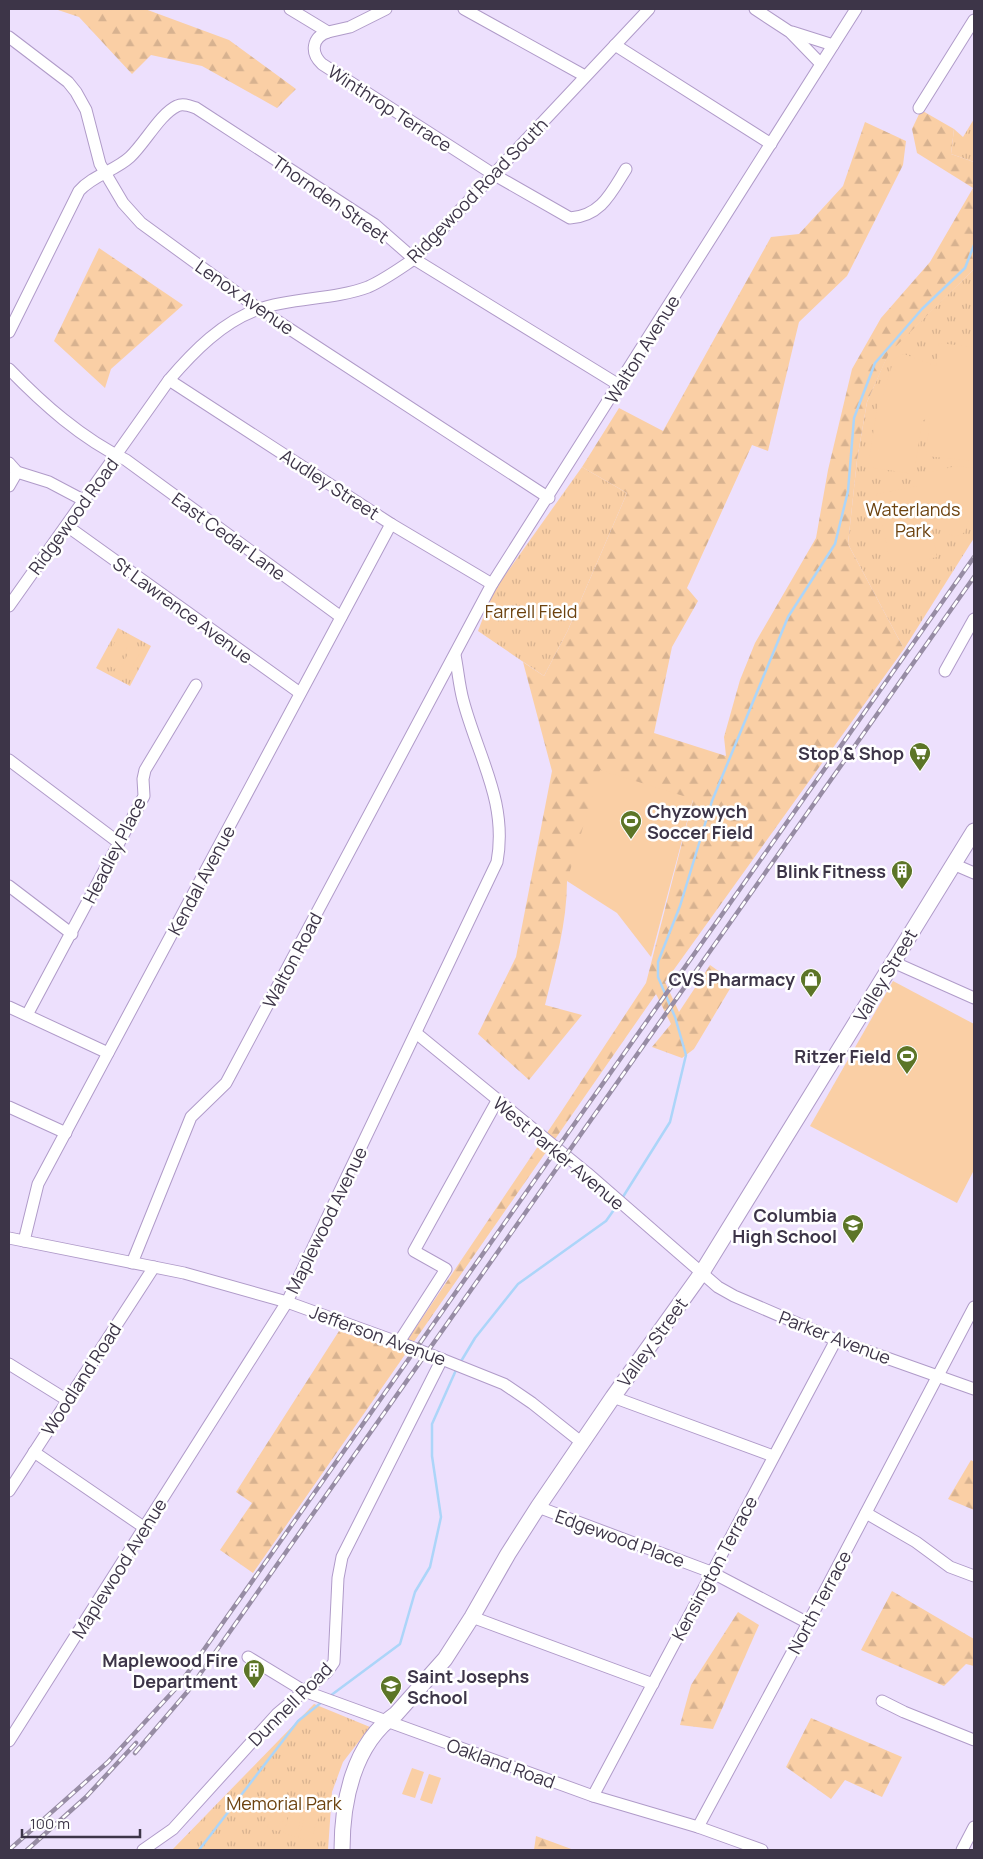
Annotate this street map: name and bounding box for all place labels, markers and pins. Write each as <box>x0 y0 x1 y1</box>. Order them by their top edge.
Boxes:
place label: Stop & Shop <box>798 741 904 765</box>
supermarket icon: Stop & Shop <box>908 741 932 772</box>
place label: Chyzowych Soccer Field <box>647 799 753 844</box>
sports icon: Chyzowych Soccer Field <box>619 809 643 840</box>
place label: Blink Fitness <box>776 859 886 883</box>
building icon: Blink Fitness <box>890 859 914 890</box>
place label: CVS Pharmacy <box>669 967 795 991</box>
shop icon: CVS Pharmacy <box>799 967 823 998</box>
place label: Ritzer Field <box>794 1044 891 1068</box>
sports icon: Ritzer Field <box>895 1044 919 1075</box>
place label: Columbia High School <box>732 1203 837 1248</box>
school or university icon: Columbia High School <box>841 1213 865 1244</box>
place label: Maplewood Fire Department <box>102 1648 238 1693</box>
building icon: Maplewood Fire Department <box>242 1658 266 1689</box>
place label: Saint Josephs School <box>407 1664 529 1709</box>
school or university icon: Saint Josephs School <box>379 1674 403 1705</box>

